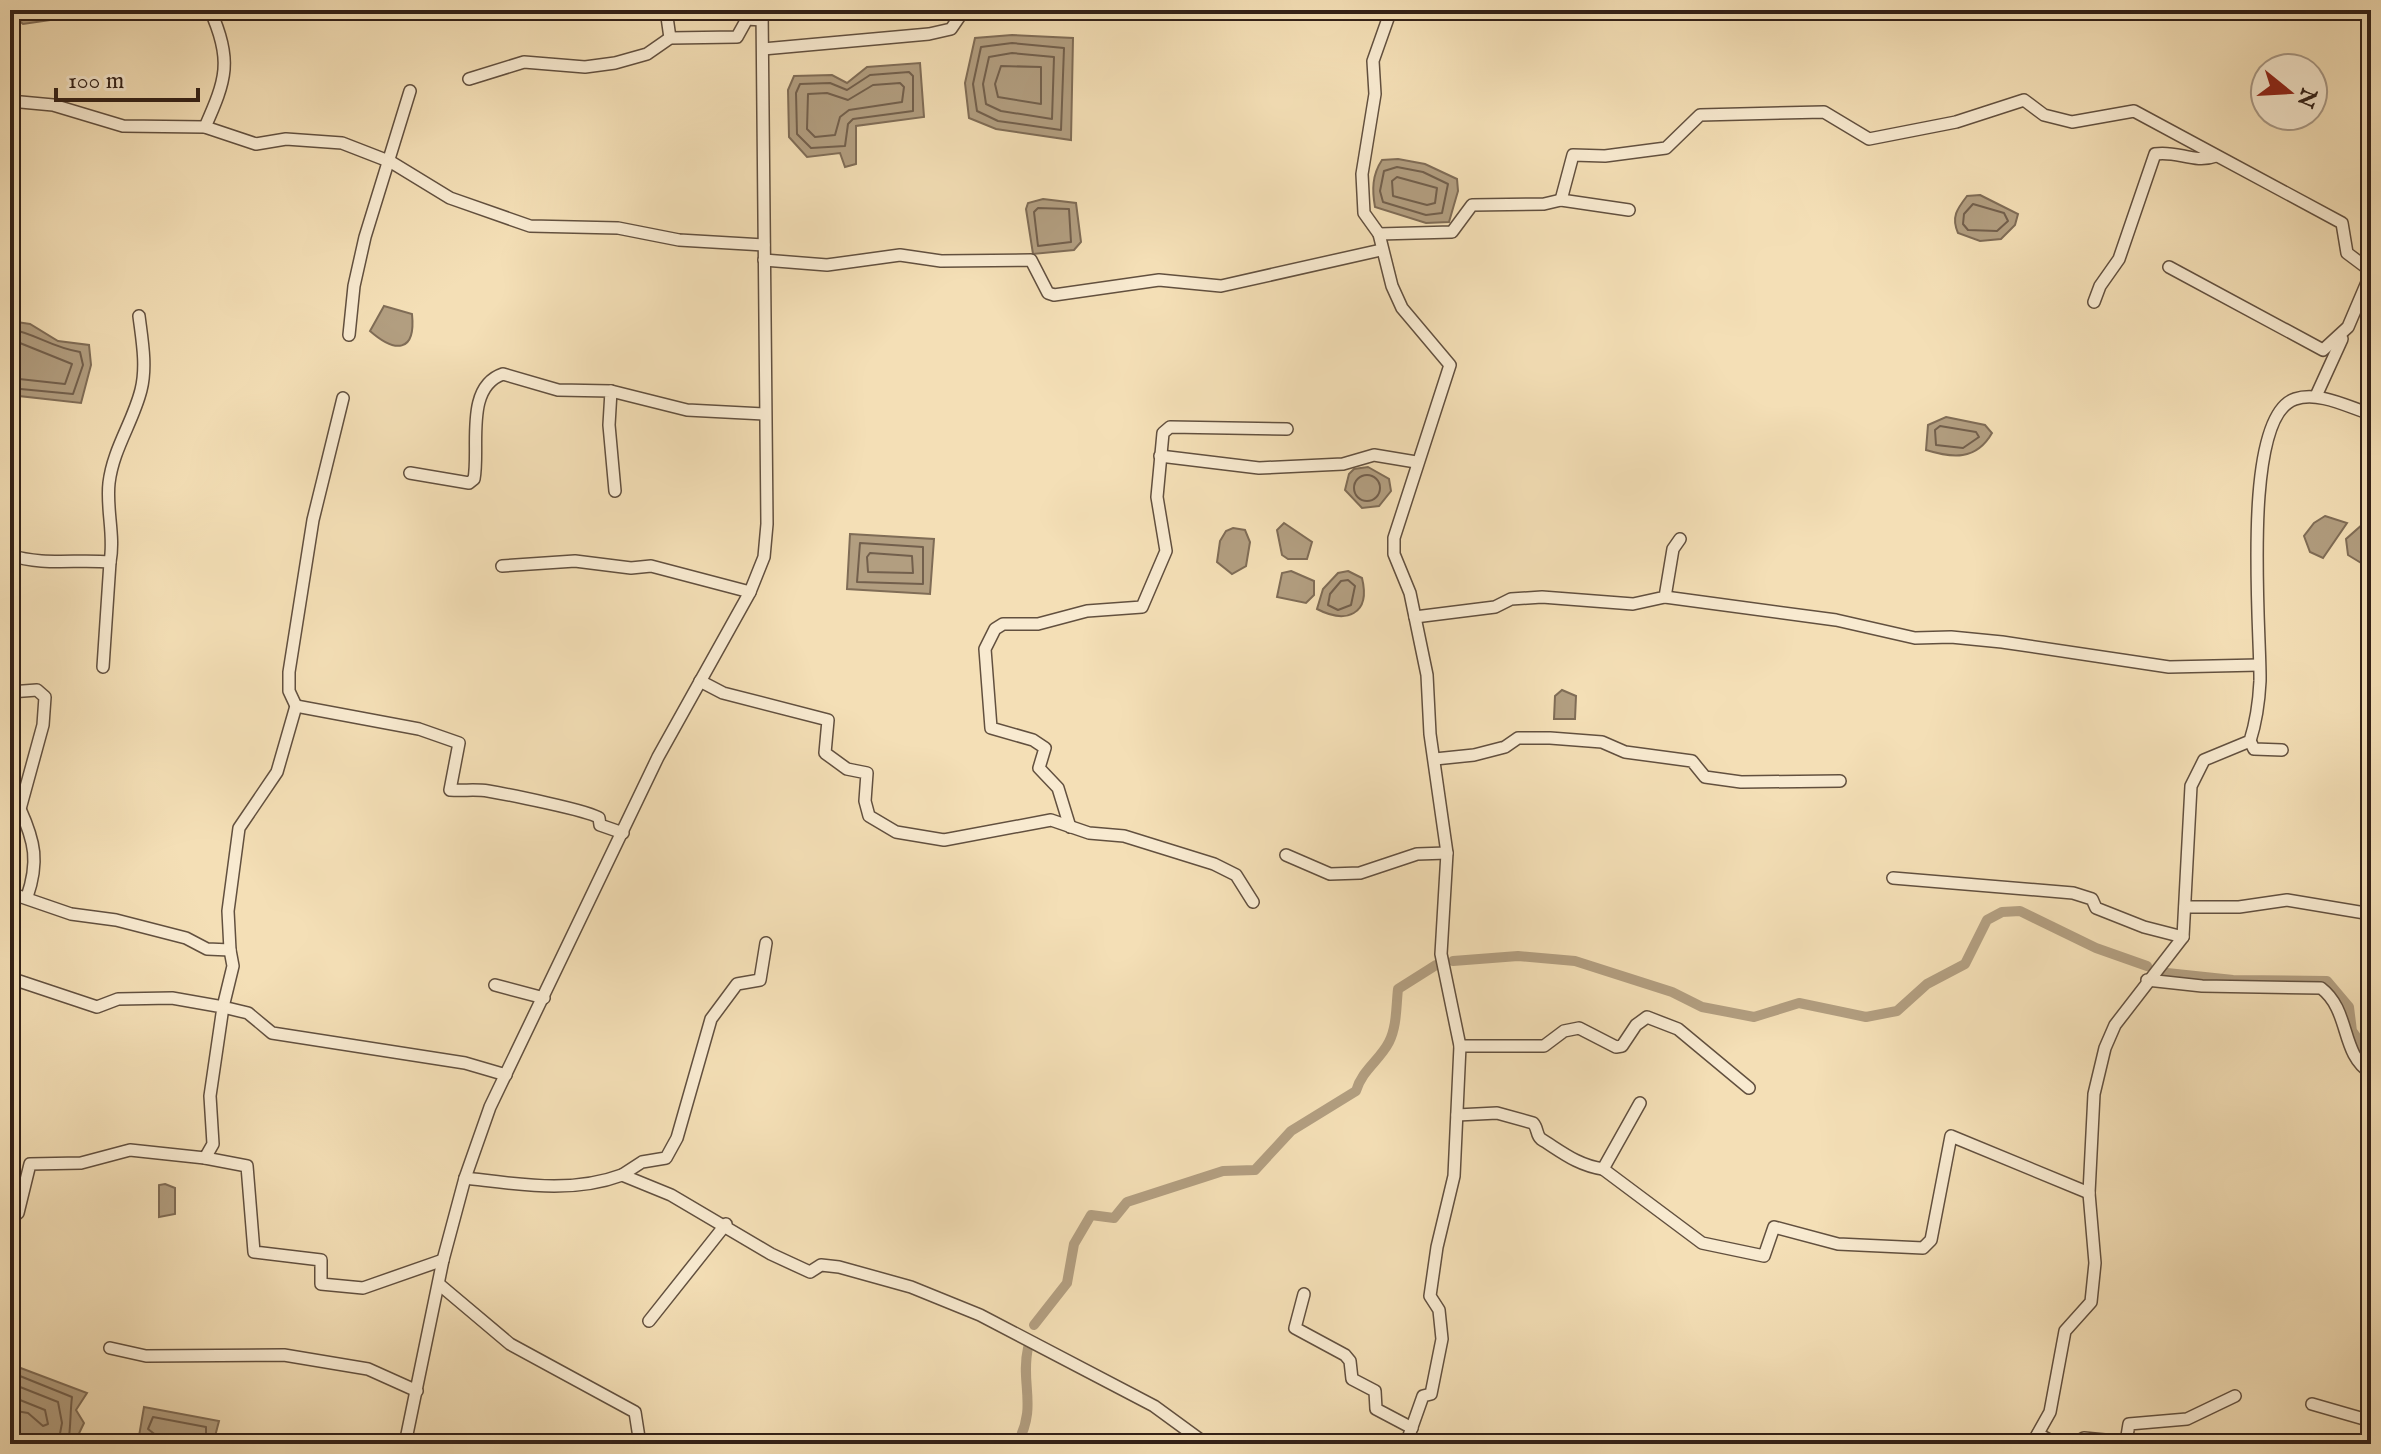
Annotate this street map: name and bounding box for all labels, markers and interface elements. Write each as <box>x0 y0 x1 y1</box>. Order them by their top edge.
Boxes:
scale bar <box>56 52 198 102</box>
north arrow <box>2249 52 2329 132</box>
text: 100 m <box>68 66 124 97</box>
text: N <box>2290 83 2323 111</box>

